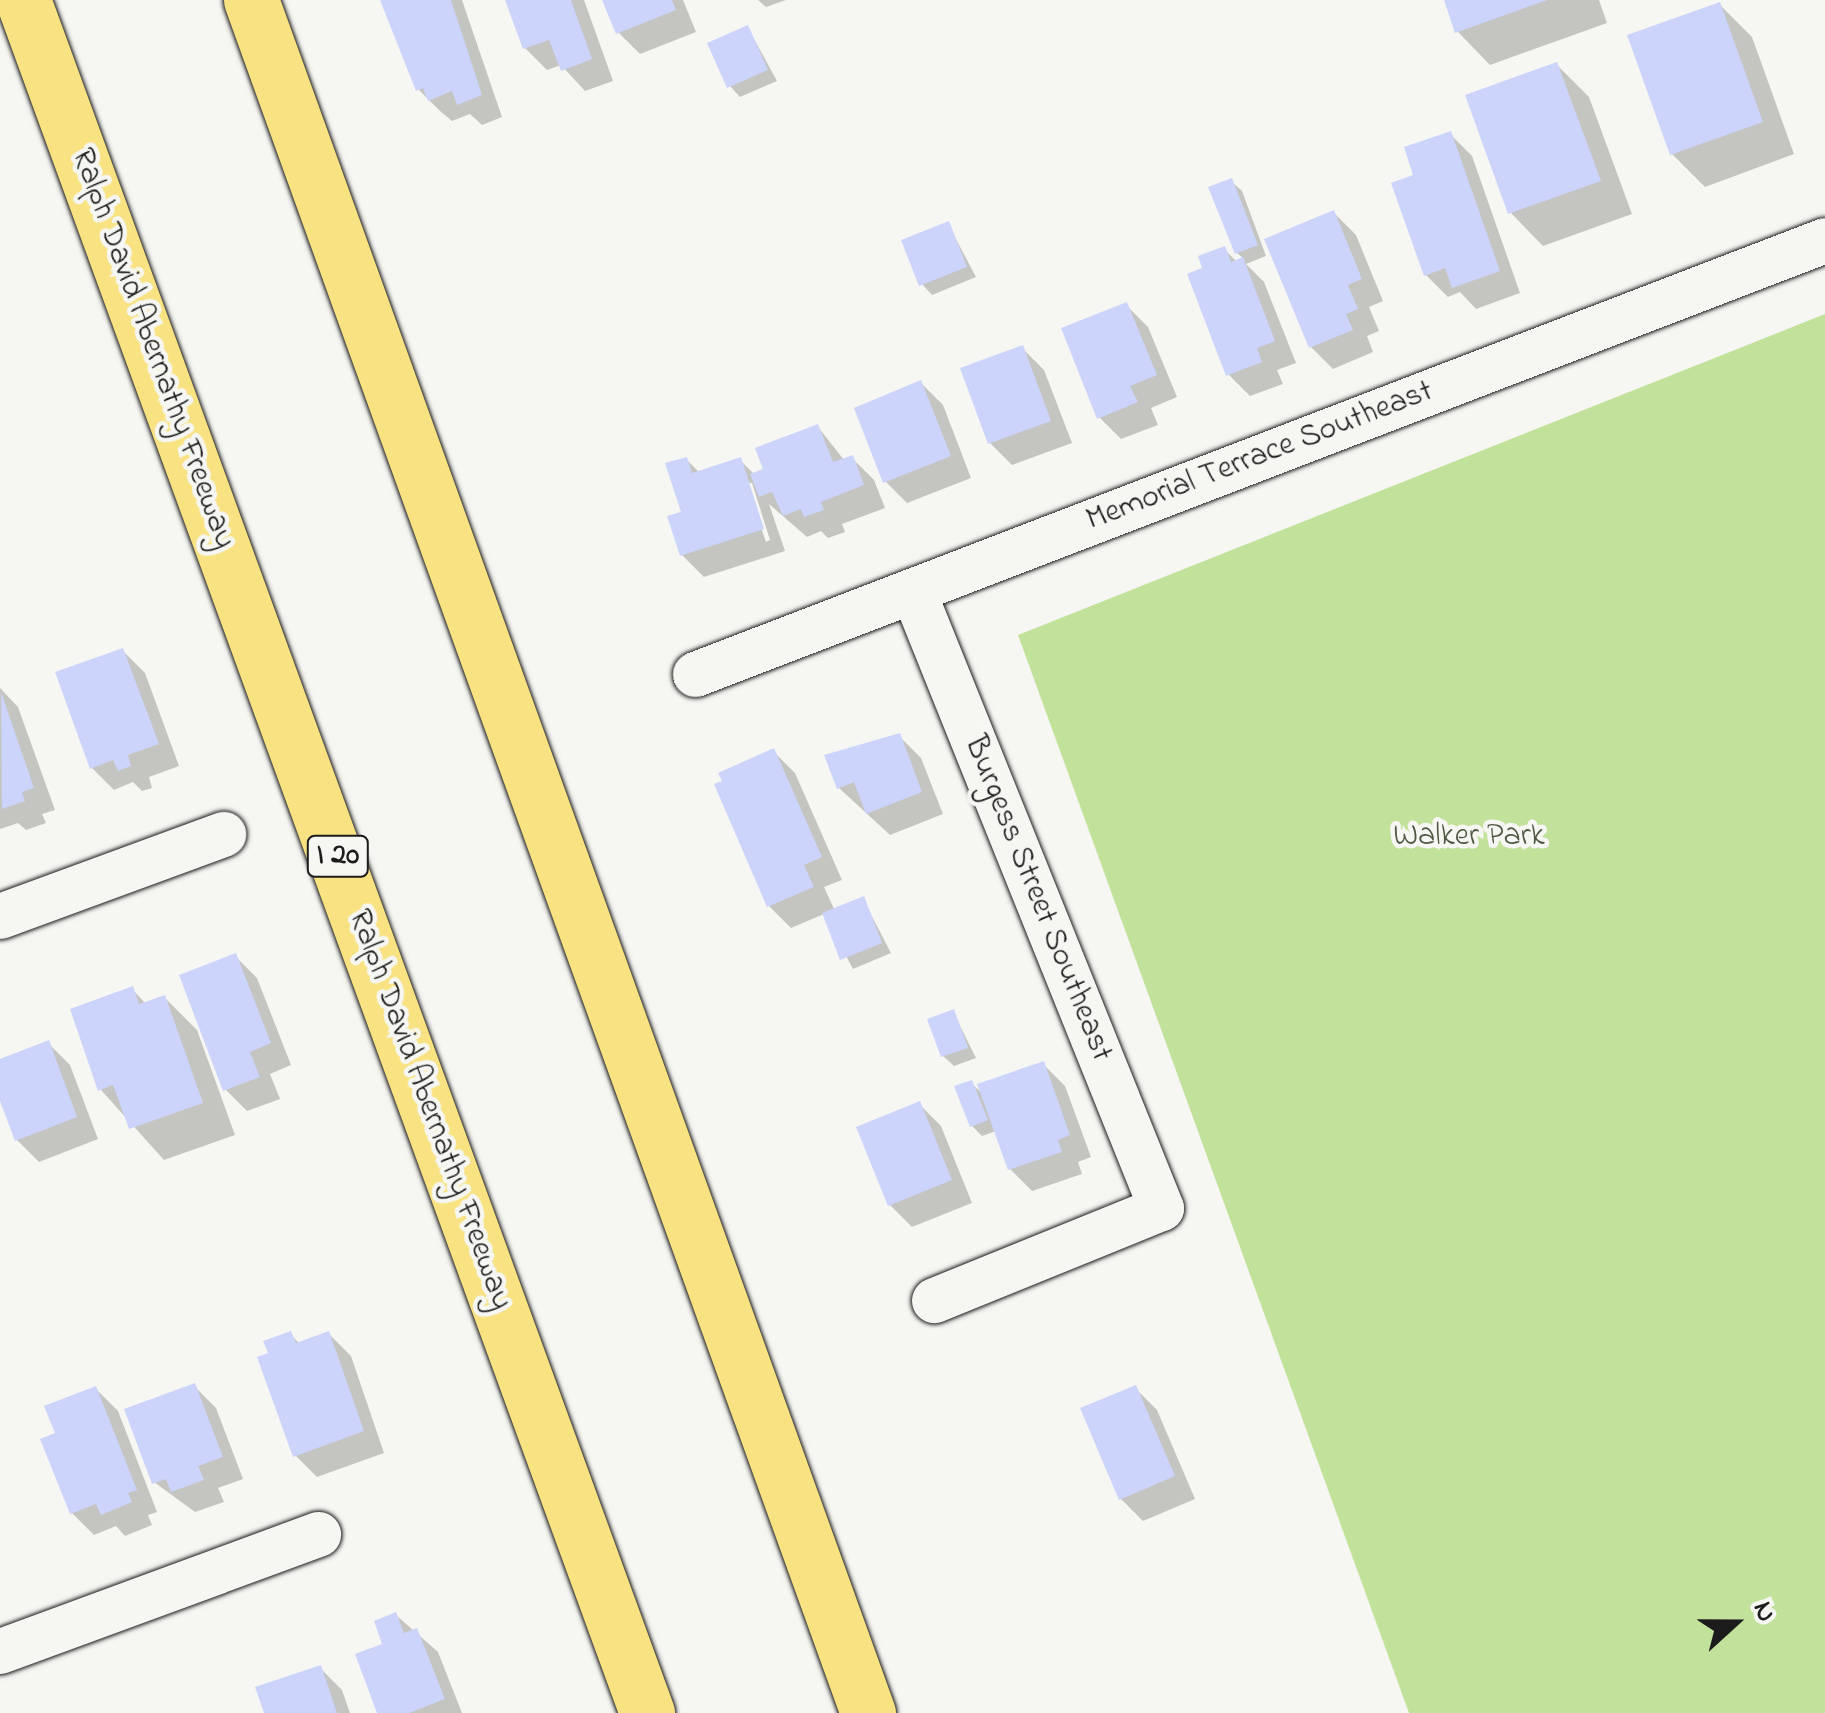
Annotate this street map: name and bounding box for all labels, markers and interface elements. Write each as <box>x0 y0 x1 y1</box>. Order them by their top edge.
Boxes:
street label: Ralph David Abernathy Freeway <box>62 144 242 554</box>
street label: Memorial Terrace Southeast <box>1081 373 1439 541</box>
street label: Burgess Street Southeast <box>954 731 1120 1067</box>
park label: Walker Park <box>1393 818 1545 856</box>
road number: I 20 <box>306 831 370 881</box>
street label: Ralph David Abernathy Freeway <box>339 905 519 1315</box>
north arrow <box>1685 1573 1785 1673</box>
text: N <box>1741 1596 1786 1628</box>

